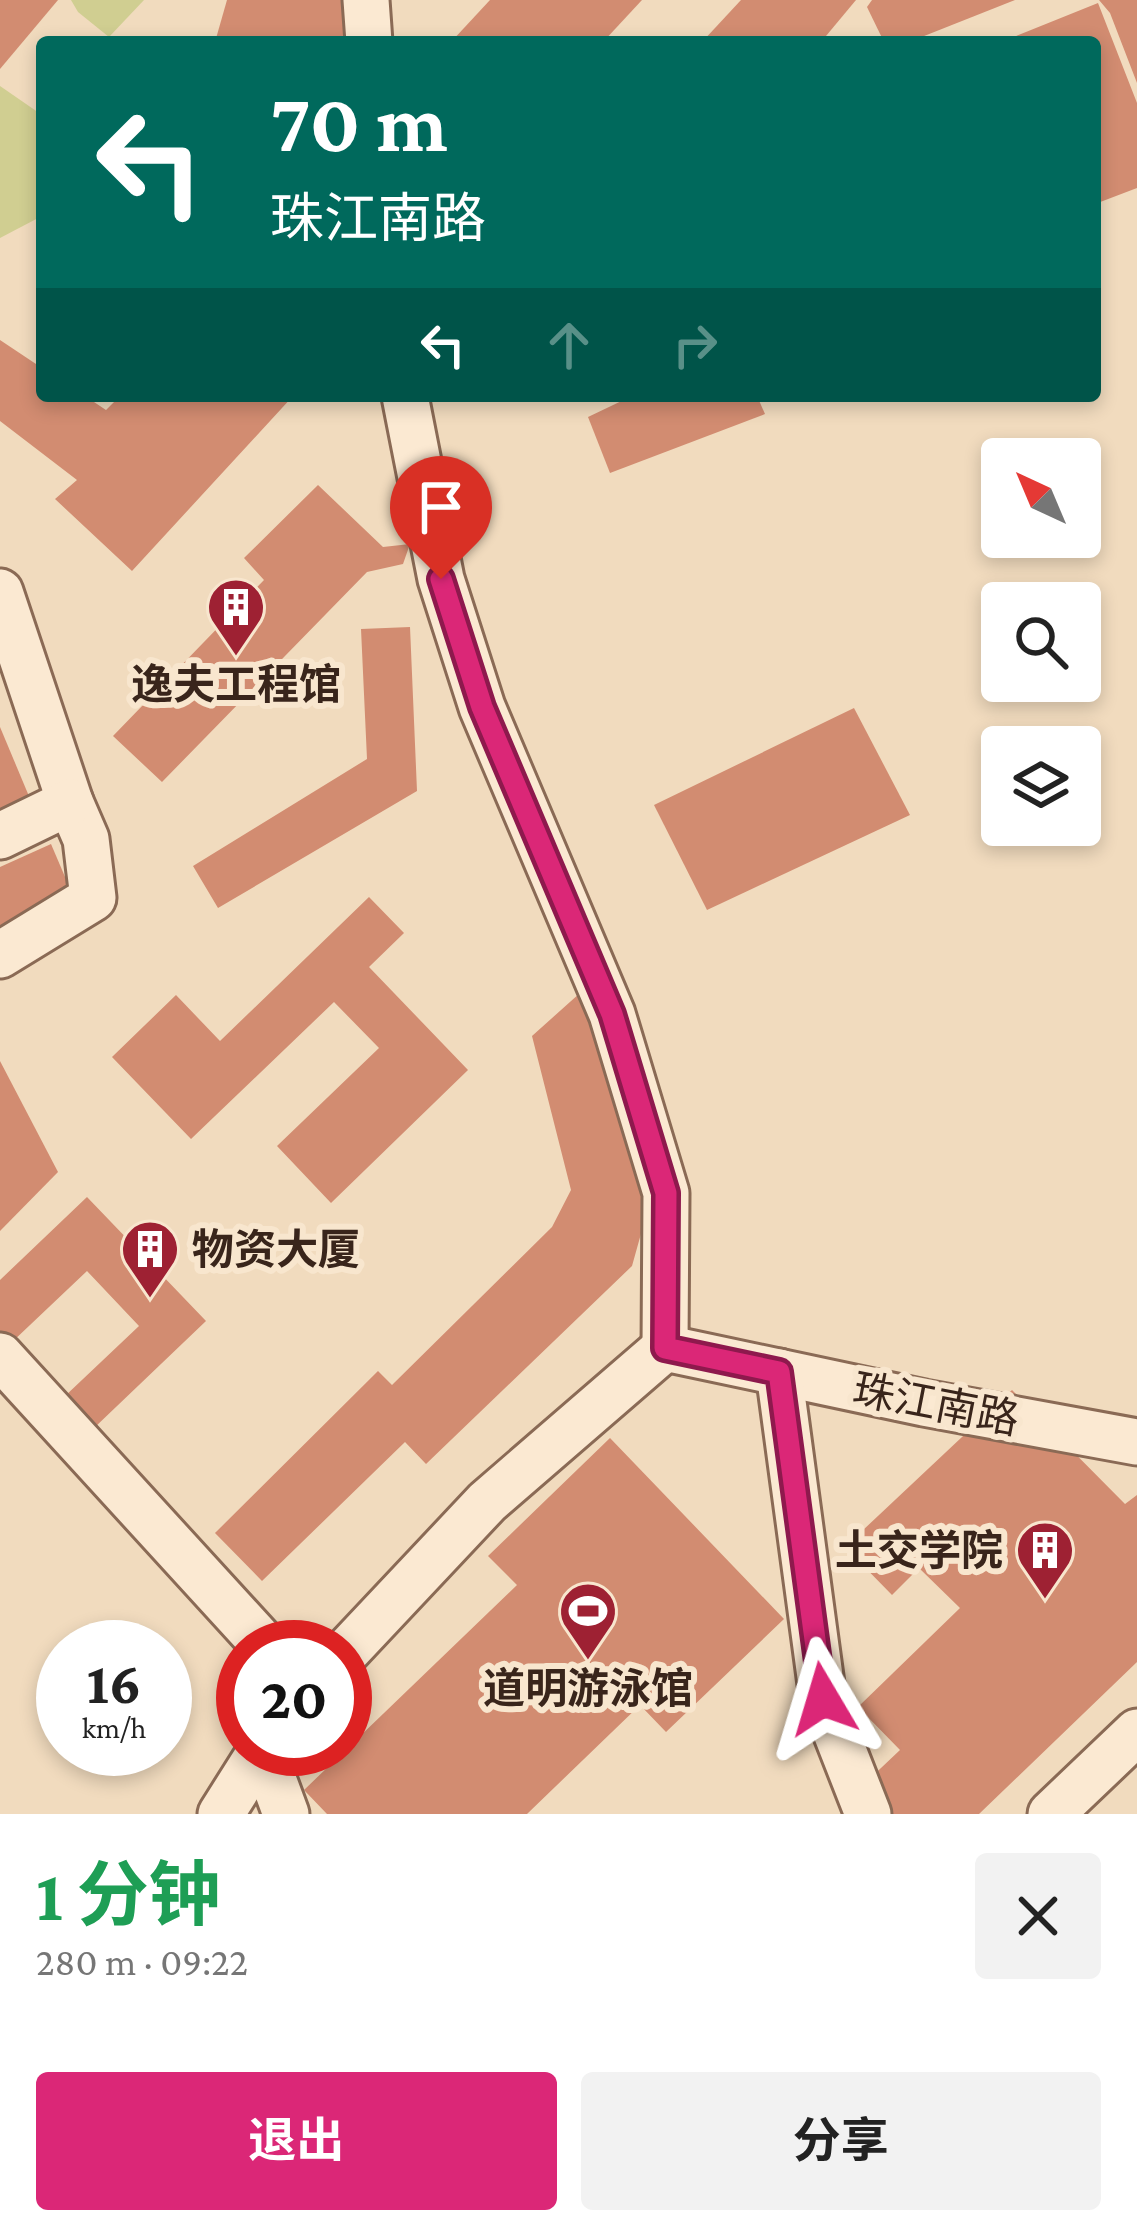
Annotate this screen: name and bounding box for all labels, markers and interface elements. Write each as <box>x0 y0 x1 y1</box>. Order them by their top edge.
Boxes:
text: 70 m <box>270 76 448 169</box>
icon: left <box>72 84 228 240</box>
text: 珠江南路 <box>270 189 486 249</box>
icon: left <box>410 312 476 378</box>
icon: ahead <box>536 312 602 378</box>
icon: right <box>662 312 728 378</box>
north arrow <box>981 438 1101 558</box>
map controls <box>981 438 1101 846</box>
pin <box>390 456 492 579</box>
icon: arrive <box>408 474 474 540</box>
building icon: 逸夫工程馆 <box>205 576 267 658</box>
button: search <box>981 582 1101 702</box>
place label: 逸夫工程馆 <box>131 661 341 708</box>
button: layers <box>981 726 1101 846</box>
building icon: 物资大厦 <box>119 1218 181 1300</box>
place label: 物资大厦 <box>192 1226 360 1273</box>
street label: 珠江南路 <box>849 1365 1023 1443</box>
building icon: 土交学院 <box>1014 1519 1076 1601</box>
place label: 土交学院 <box>835 1527 1003 1574</box>
sports icon: 道明游泳馆 <box>557 1580 619 1662</box>
speed limit sign: 20 <box>216 1620 372 1776</box>
position arrow <box>760 1636 886 1762</box>
text: 16 <box>86 1649 142 1716</box>
place label: 道明游泳馆 <box>483 1665 693 1712</box>
text: km/h <box>82 1711 146 1744</box>
button: close <box>975 1853 1101 1979</box>
text: 1 分钟 <box>36 1855 221 1935</box>
text: 280 m · 09:22 <box>36 1940 248 1983</box>
button: 退出 <box>36 2072 557 2210</box>
button: 分享 <box>581 2072 1101 2210</box>

